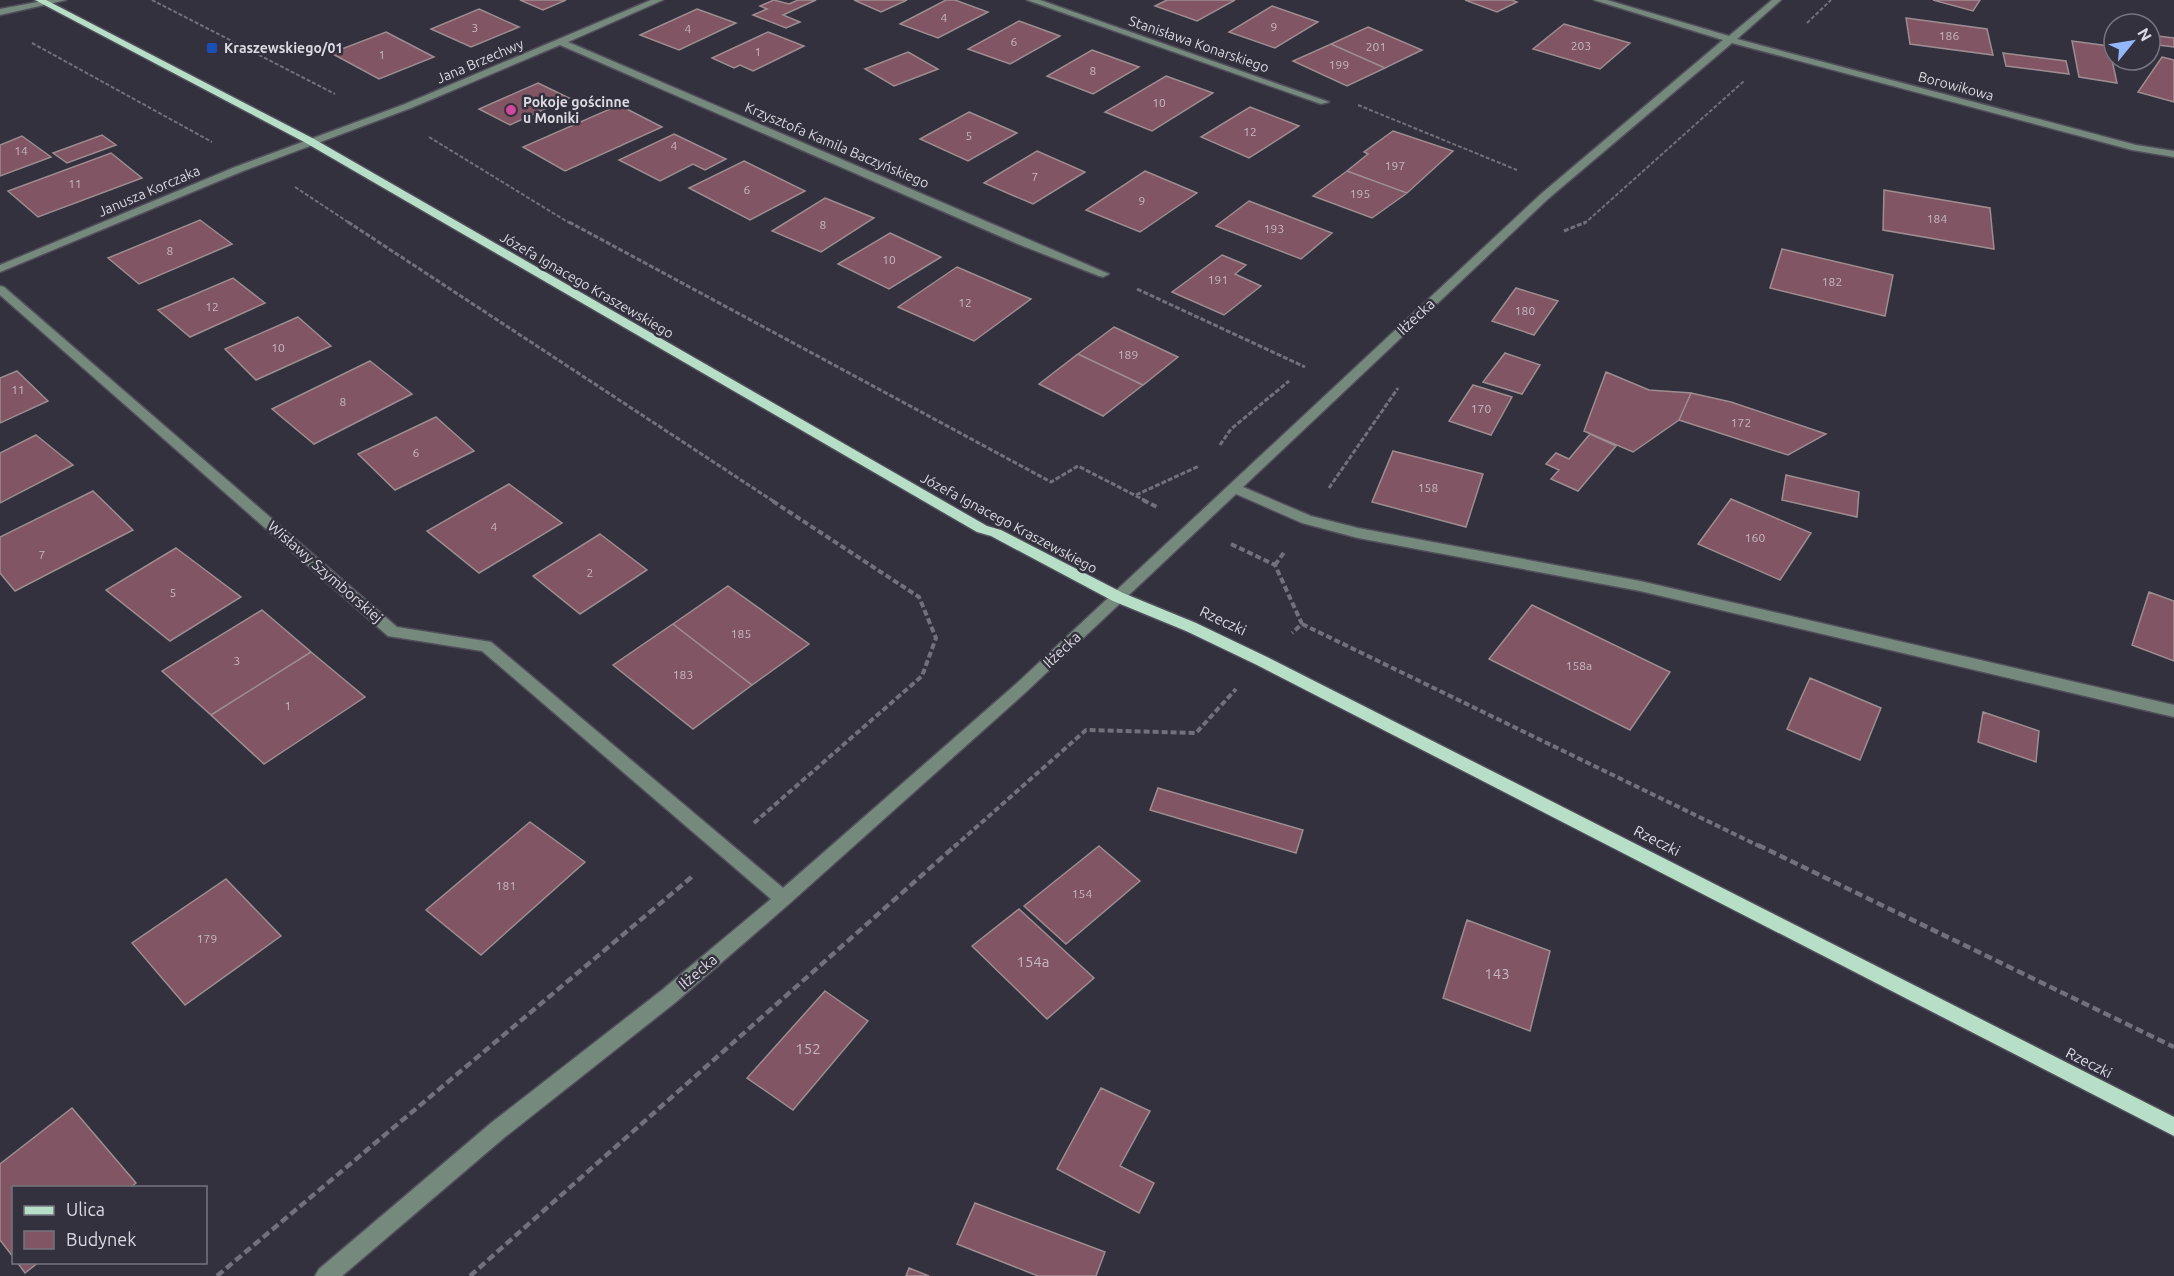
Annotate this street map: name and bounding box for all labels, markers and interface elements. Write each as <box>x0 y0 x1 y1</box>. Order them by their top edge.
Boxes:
house number: 4 <box>941 11 948 24</box>
street label: Stanisława Konarskiego <box>1127 12 1271 76</box>
north arrow <box>2102 12 2162 72</box>
house number: 9 <box>1271 20 1277 33</box>
house number: 3 <box>472 21 478 34</box>
house number: 4 <box>685 22 692 35</box>
text: N <box>2134 25 2156 44</box>
house number: 186 <box>1939 29 1959 42</box>
street label: Jana Brzechwy <box>434 35 526 87</box>
house number: 6 <box>1011 35 1018 48</box>
house number: 203 <box>1571 39 1591 52</box>
place label: Kraszewskiego/01 <box>224 40 343 56</box>
house number: 201 <box>1366 40 1386 53</box>
marker: Kraszewskiego/01 <box>205 41 219 55</box>
house number: 1 <box>755 45 761 58</box>
house number: 1 <box>379 48 385 61</box>
house number: 199 <box>1329 58 1349 71</box>
house number: 8 <box>1090 64 1097 77</box>
street label: Borowikowa <box>1916 68 1996 104</box>
place label: Pokoje gościnne u Moniki <box>523 94 630 126</box>
house number: 10 <box>1152 96 1166 109</box>
street label: Krzysztofa Kamila Baczyńskiego <box>742 99 932 191</box>
marker: Pokoje gościnne u Moniki <box>504 103 518 117</box>
house number: 12 <box>1243 125 1257 138</box>
house number: 5 <box>966 129 972 142</box>
house number: 4 <box>671 139 678 152</box>
house number: 14 <box>14 144 28 157</box>
house number: 197 <box>1385 159 1405 172</box>
street label: Janusza Korczaka <box>96 162 202 220</box>
house number: 7 <box>1032 170 1038 183</box>
house number: 11 <box>68 177 82 190</box>
house number: 6 <box>744 183 751 196</box>
house number: 195 <box>1350 187 1370 200</box>
house number: 9 <box>1139 194 1145 207</box>
house number: 184 <box>1927 212 1947 225</box>
house number: 8 <box>820 218 827 231</box>
house number: 193 <box>1264 222 1284 235</box>
street label: Józefa Ignacego Kraszewskiego <box>497 229 677 341</box>
house number: 8 <box>167 244 174 257</box>
house number: 10 <box>882 253 896 266</box>
house number: 191 <box>1208 273 1228 286</box>
house number: 182 <box>1822 275 1842 288</box>
street label: Iłżecka <box>1393 295 1438 338</box>
house number: 12 <box>958 296 972 309</box>
house number: 12 <box>205 300 219 313</box>
house number: 180 <box>1515 304 1535 317</box>
house number: 10 <box>271 341 285 354</box>
house number: 189 <box>1118 348 1138 361</box>
house number: 11 <box>11 383 25 396</box>
house number: 8 <box>340 395 347 408</box>
house number: 170 <box>1471 402 1491 415</box>
house number: 172 <box>1731 416 1751 429</box>
house number: 6 <box>413 446 420 459</box>
street label: Józefa Ignacego Kraszewskiego <box>918 470 1100 576</box>
house number: 158 <box>1418 481 1438 494</box>
street label: Wisławy Szymborskiej <box>264 517 386 626</box>
house number: 4 <box>491 520 498 533</box>
house number: 160 <box>1745 531 1765 544</box>
house number: 7 <box>39 548 45 561</box>
house number: 2 <box>587 566 593 579</box>
house number: 5 <box>170 586 176 599</box>
street label: Rzeczki <box>1197 602 1249 639</box>
house number: 185 <box>731 627 751 640</box>
street label: Iłżecka <box>1039 628 1084 671</box>
house number: 3 <box>234 654 240 667</box>
house number: 158a <box>1566 659 1592 672</box>
house number: 183 <box>673 668 693 681</box>
house number: 1 <box>285 699 291 712</box>
street label: Rzeczki <box>1631 822 1683 859</box>
house number: 181 <box>496 879 516 892</box>
house number: 154 <box>1072 887 1092 900</box>
house number: 179 <box>197 932 217 945</box>
street label: Iłżecka <box>675 951 720 993</box>
house number: 154a <box>1016 953 1050 970</box>
house number: 143 <box>1484 965 1510 982</box>
house number: 152 <box>795 1040 821 1057</box>
street label: Rzeczki <box>2063 1044 2115 1081</box>
legend <box>12 1186 207 1264</box>
text: Ulica <box>66 1199 105 1219</box>
text: Budynek <box>66 1229 136 1249</box>

